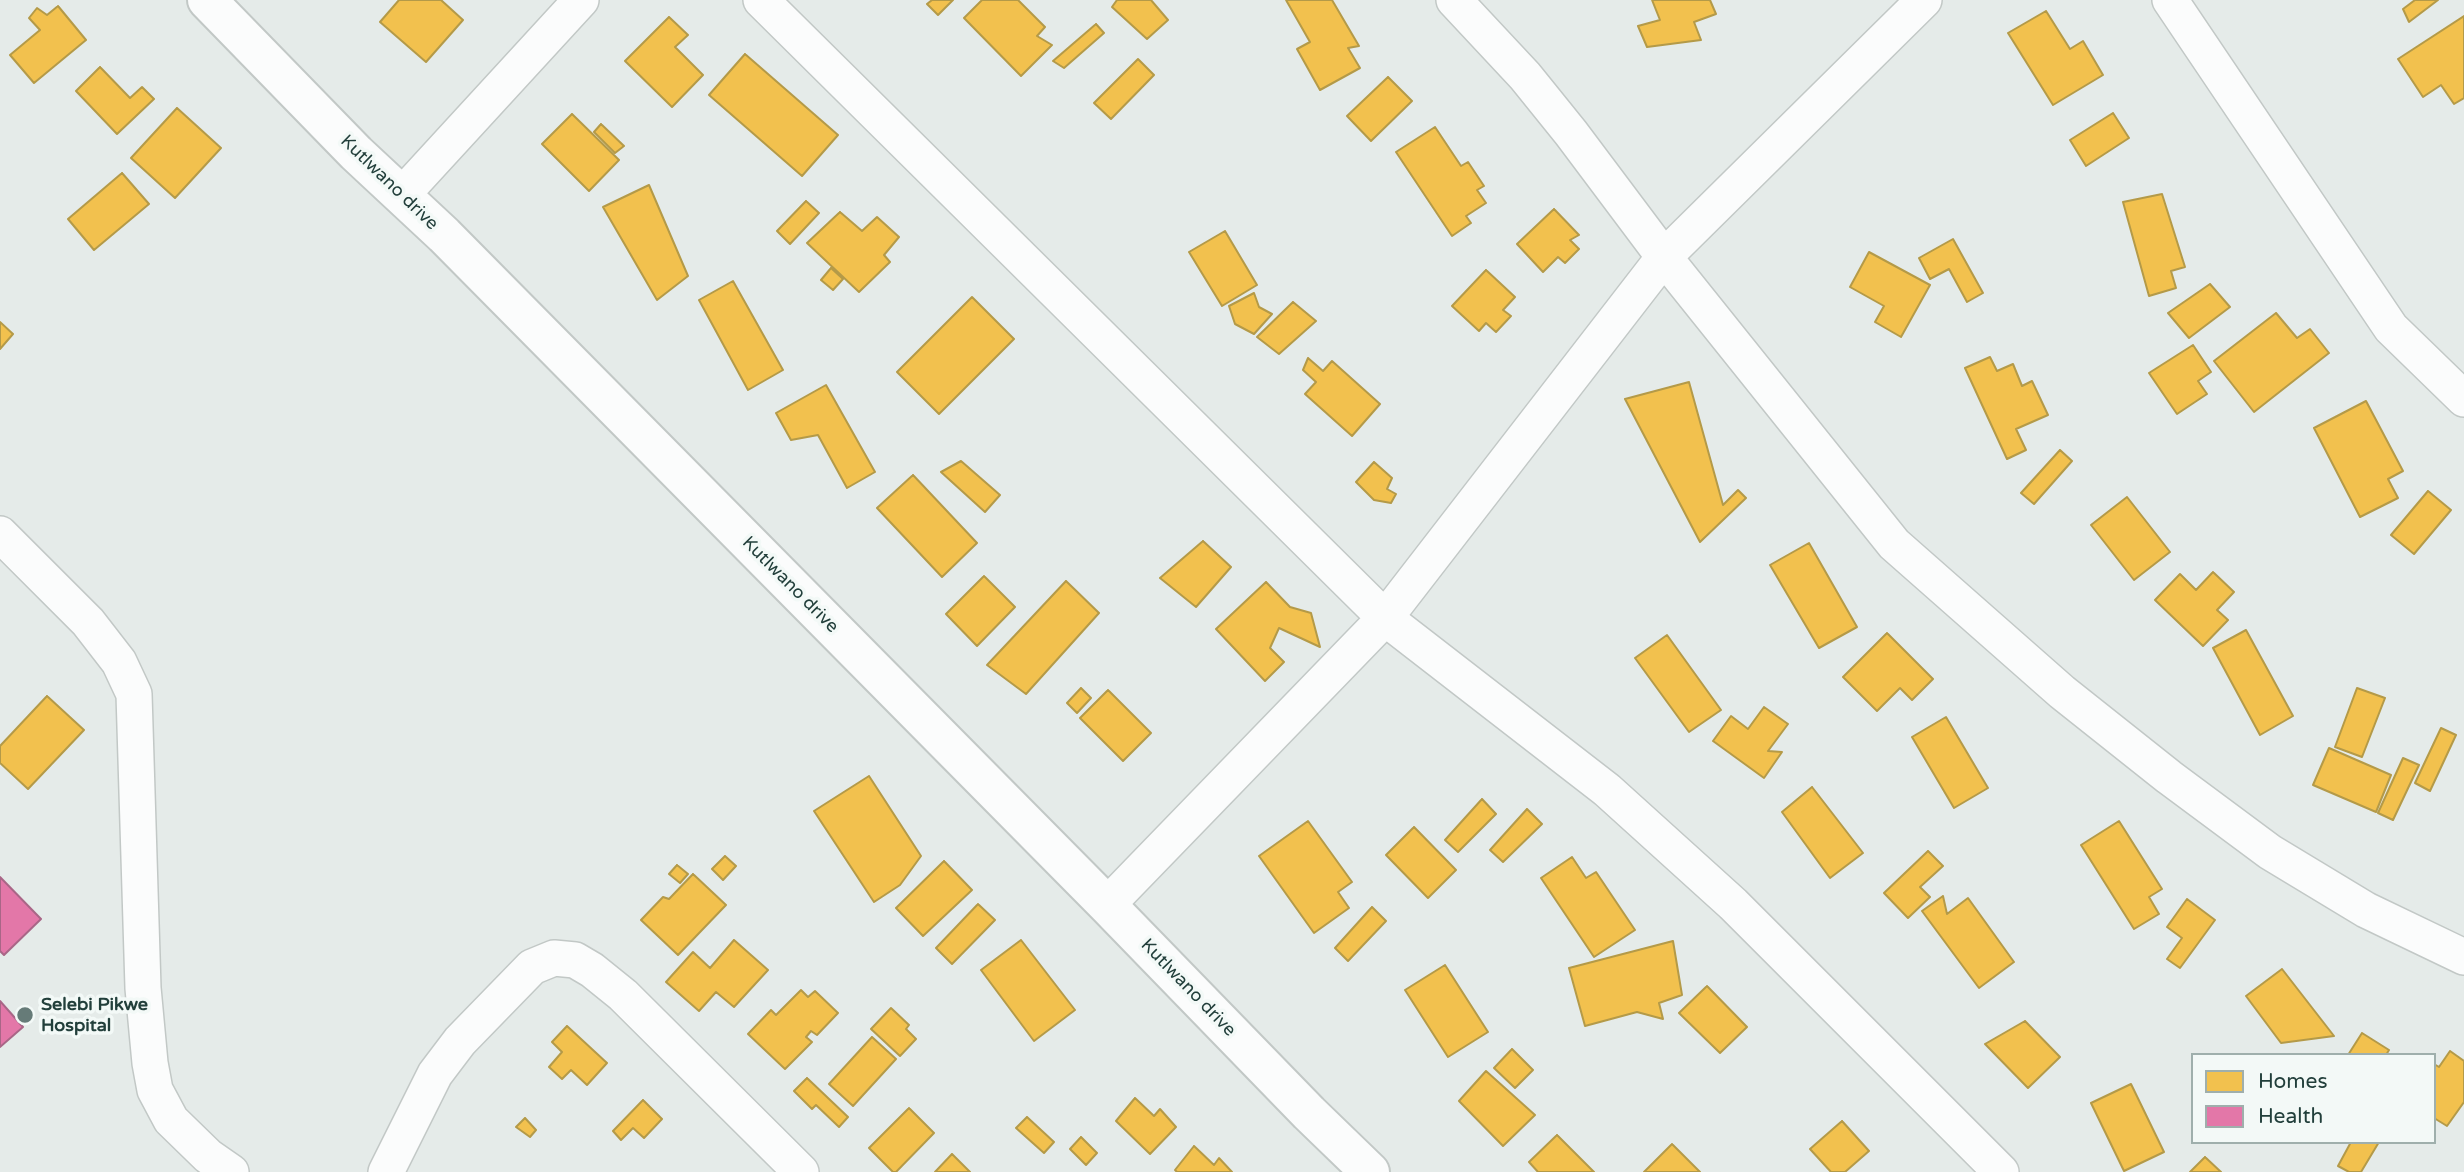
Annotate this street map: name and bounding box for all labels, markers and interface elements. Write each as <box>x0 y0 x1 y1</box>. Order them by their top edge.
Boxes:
street label: Kutlwano drive <box>336 131 442 235</box>
street label: Kutlwano drive <box>737 532 843 638</box>
street label: Kutlwano drive <box>1136 935 1240 1041</box>
place label: Selebi Pikwe Hospital <box>41 994 148 1036</box>
marker: Selebi Pikwe Hospital <box>15 1005 35 1025</box>
legend <box>2191 1053 2436 1144</box>
text: Homes <box>2258 1069 2328 1094</box>
text: Health <box>2258 1104 2323 1129</box>

